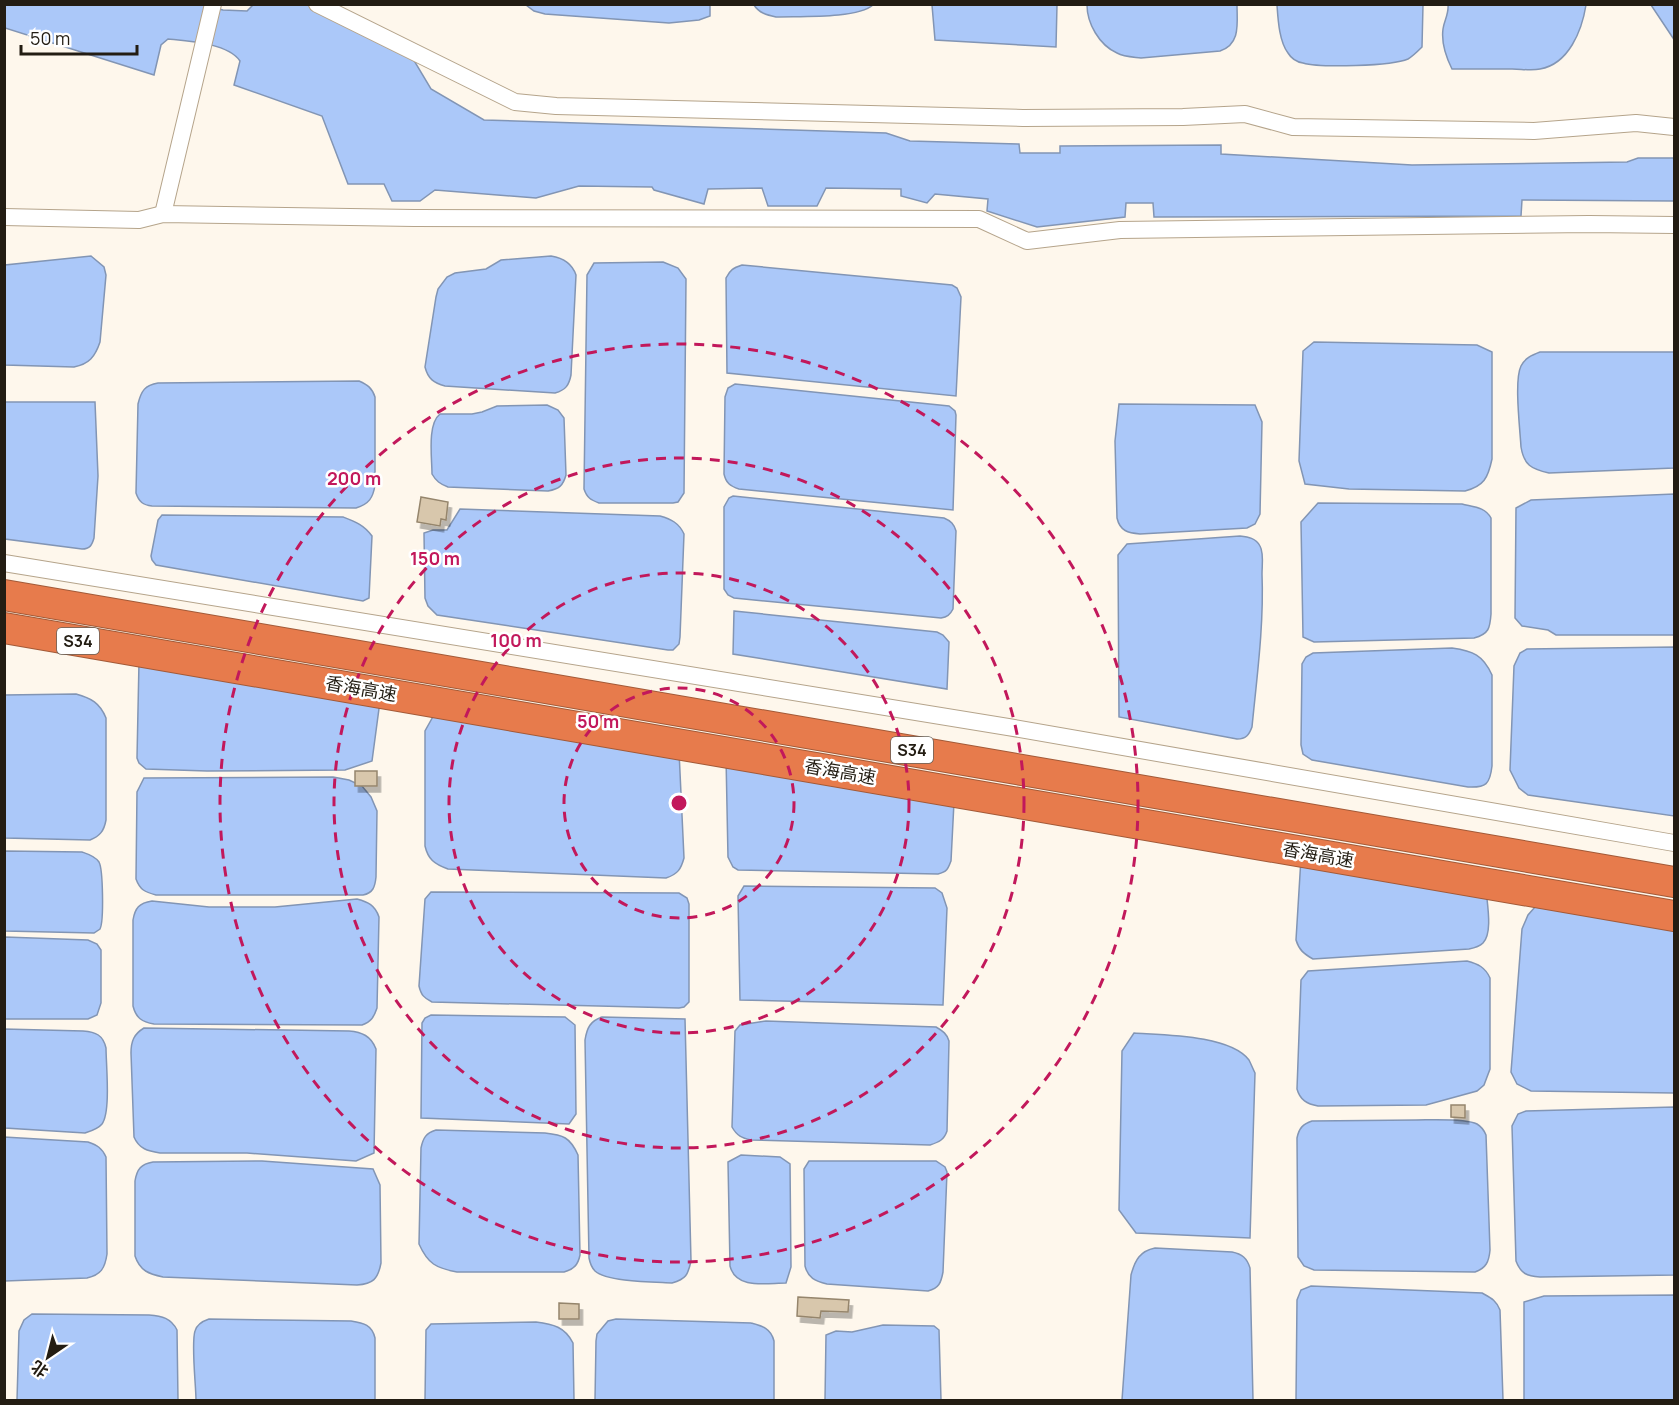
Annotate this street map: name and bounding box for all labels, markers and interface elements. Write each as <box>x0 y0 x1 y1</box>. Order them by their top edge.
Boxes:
scale bar <box>21 18 136 56</box>
text: 50 m <box>30 26 70 50</box>
text: 200 m <box>327 466 381 490</box>
text: 150 m <box>410 546 460 570</box>
road number: S34 <box>57 628 99 654</box>
text: 100 m <box>490 628 542 652</box>
street label: 香海高速 <box>324 670 399 706</box>
text: 50 m <box>577 709 619 733</box>
road number: S34 <box>891 737 933 763</box>
street label: 香海高速 <box>803 753 878 789</box>
centre of rings <box>669 793 689 813</box>
street label: 香海高速 <box>1281 836 1356 872</box>
north arrow <box>18 1327 78 1387</box>
text: 北 <box>27 1356 52 1383</box>

